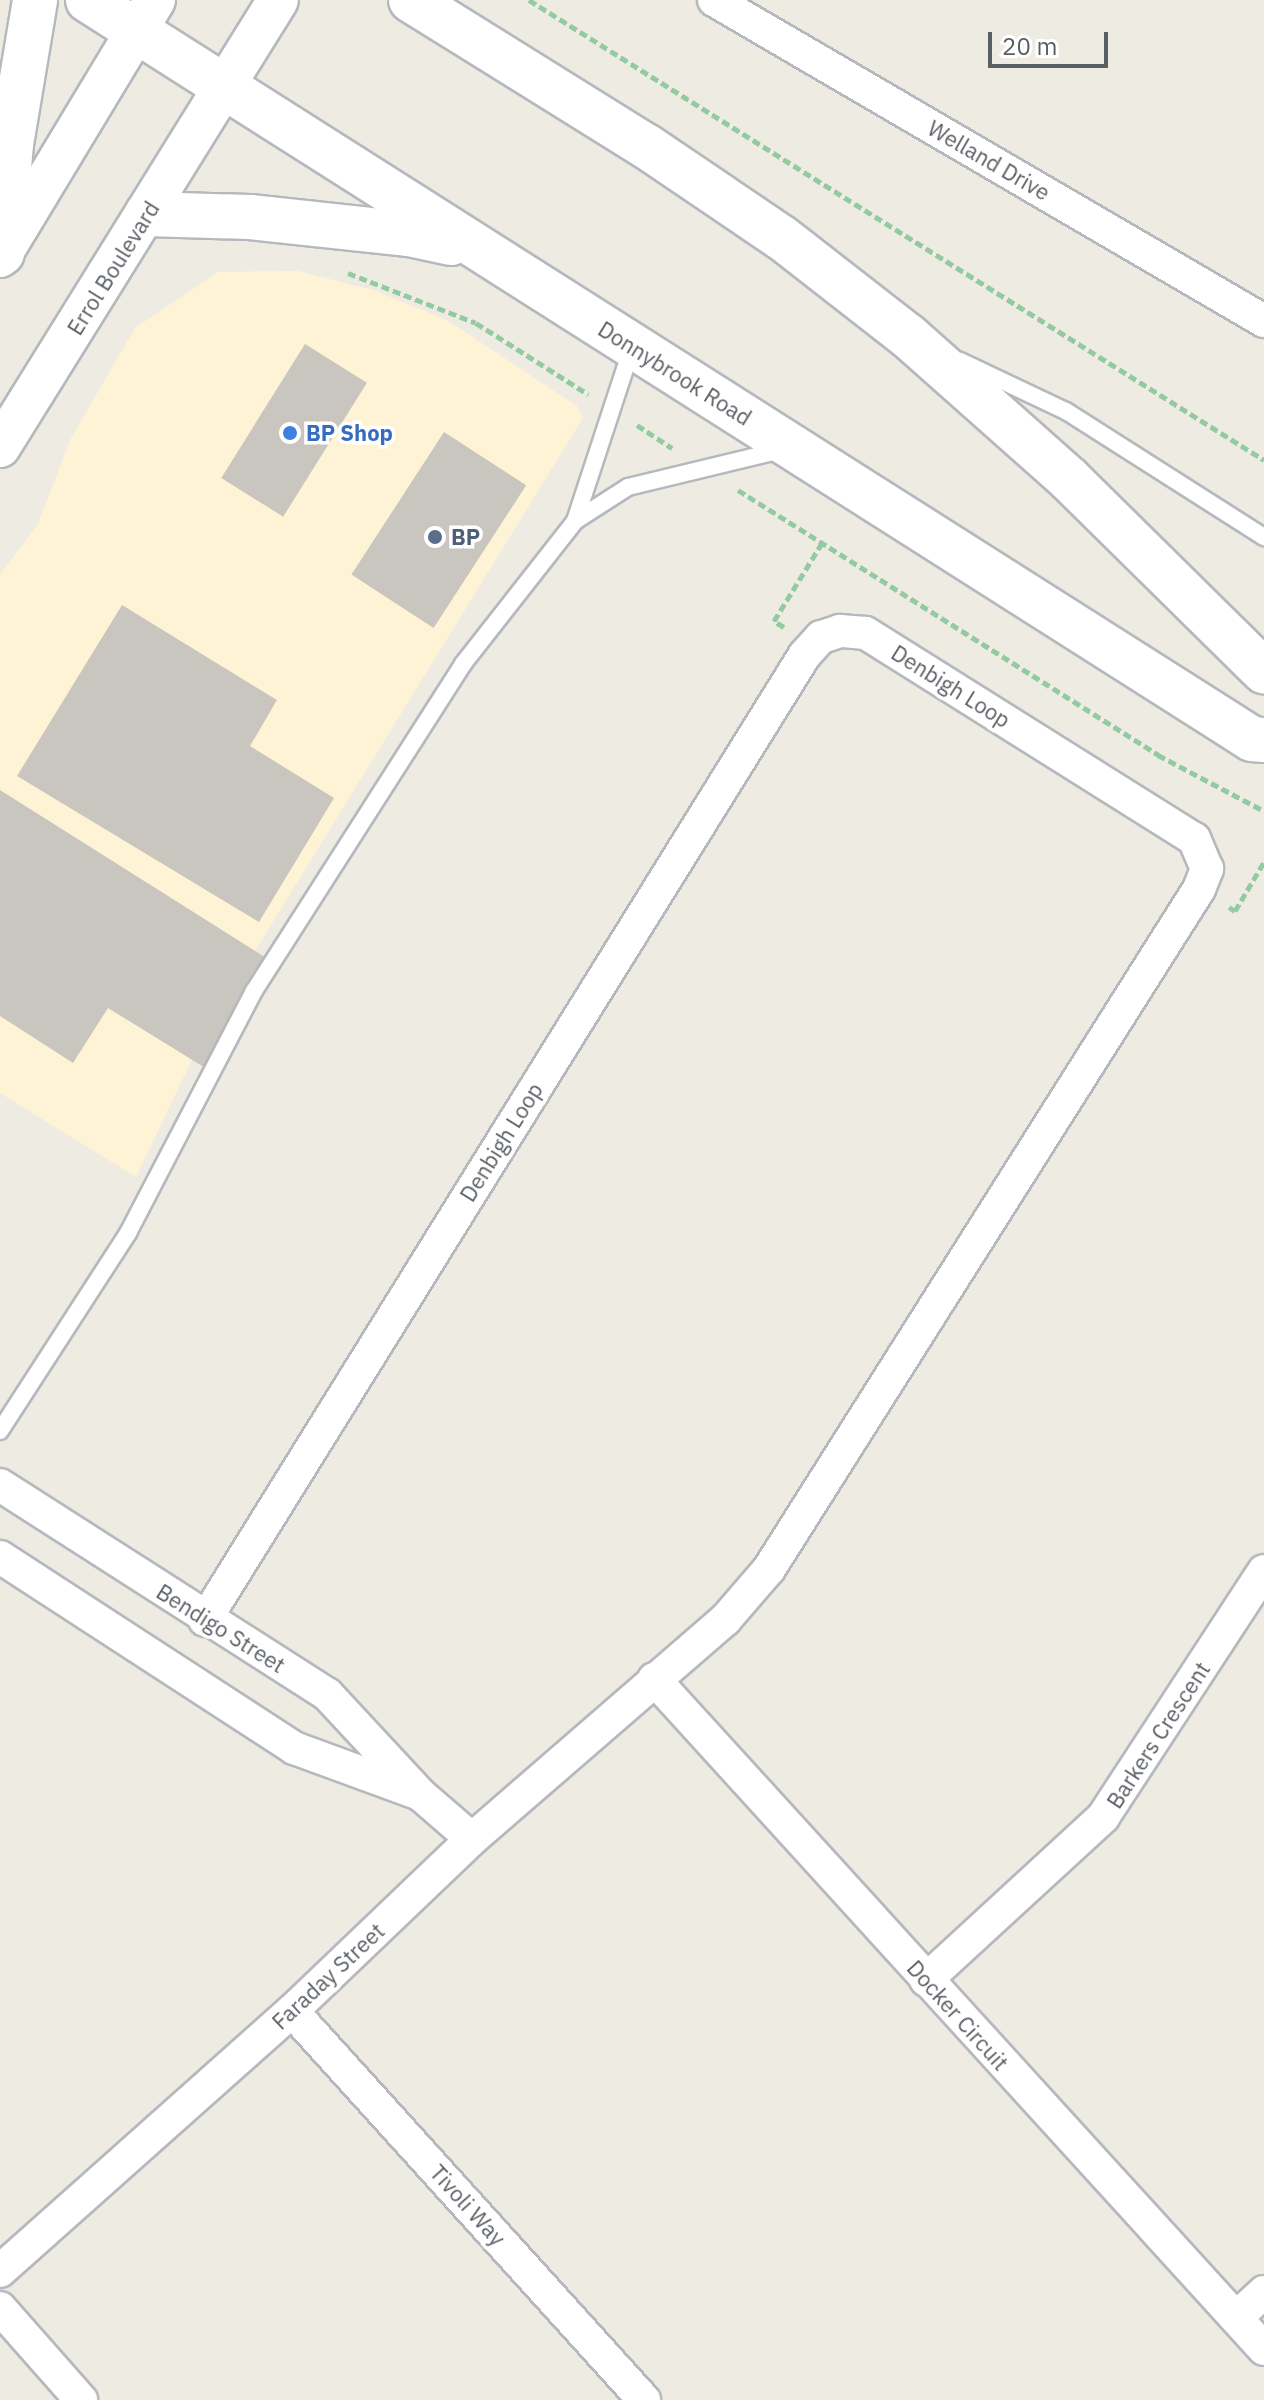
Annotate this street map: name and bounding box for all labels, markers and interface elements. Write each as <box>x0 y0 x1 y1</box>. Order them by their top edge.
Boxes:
scale bar <box>992 16 1112 66</box>
text: 20 m <box>1002 30 1057 62</box>
street label: Welland Drive <box>923 114 1055 206</box>
street label: Errol Boulevard <box>61 196 165 340</box>
street label: Donnybrook Road <box>594 315 756 431</box>
place label: BP Shop <box>306 420 393 446</box>
marker: BP Shop <box>281 424 299 442</box>
place label: BP <box>451 524 480 550</box>
marker: BP <box>426 528 444 546</box>
street label: Denbigh Loop <box>887 639 1015 733</box>
street label: Denbigh Loop <box>454 1078 548 1206</box>
street label: Bendigo Street <box>152 1578 290 1678</box>
street label: Barkers Crescent <box>1101 1657 1215 1813</box>
street label: Faraday Street <box>266 1917 390 2035</box>
street label: Docker Circuit <box>902 1955 1014 2075</box>
street label: Tivoli Way <box>425 2159 511 2251</box>

